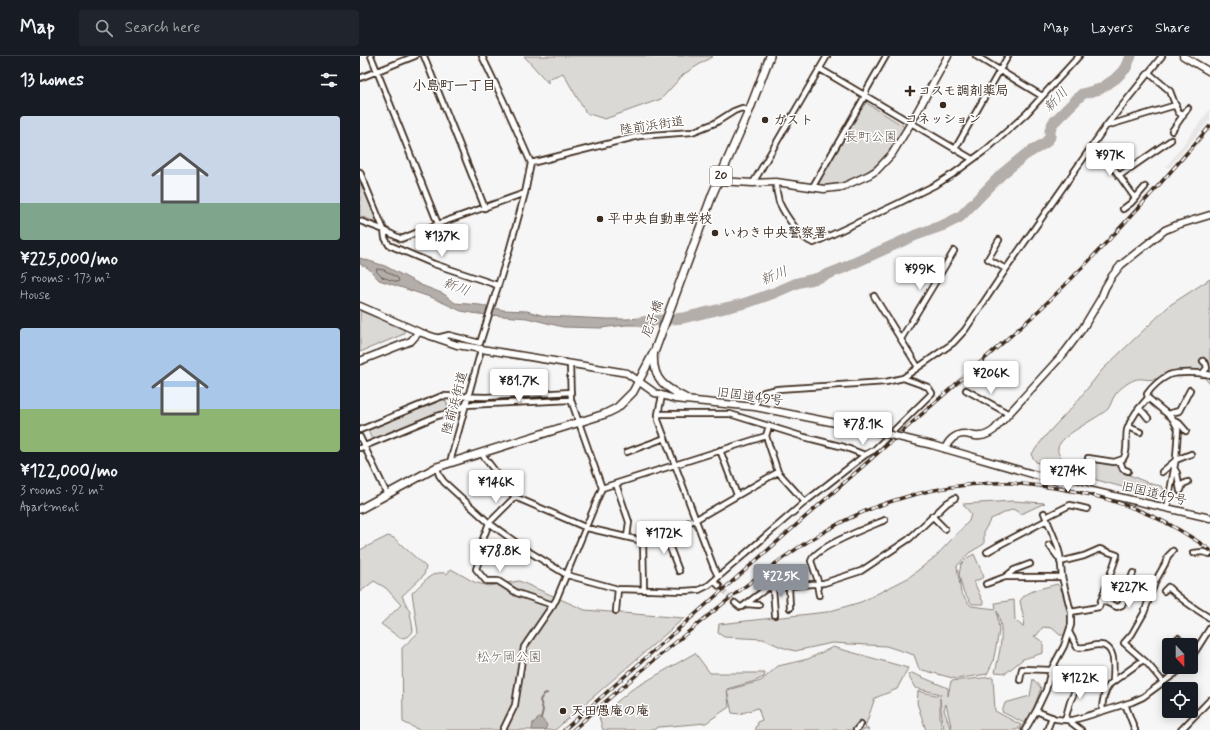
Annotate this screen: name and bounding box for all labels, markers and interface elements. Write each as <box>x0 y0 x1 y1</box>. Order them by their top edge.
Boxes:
search box <box>79 10 359 46</box>
text: Map <box>20 15 55 40</box>
icon: search <box>93 17 115 39</box>
text: Search here <box>125 18 200 38</box>
text: Map <box>1043 19 1069 37</box>
text: Layers <box>1091 19 1133 37</box>
text: Share <box>1155 19 1190 37</box>
text: 13 homes <box>20 69 84 91</box>
icon: filters <box>318 69 340 91</box>
district label: 小島町一丁目 <box>412 77 496 95</box>
place label: コスモ調剤薬局 <box>918 83 1008 100</box>
water label: 新川 <box>1040 84 1072 116</box>
marker: コスモ調剤薬局 <box>905 86 915 96</box>
marker: コネッション <box>938 100 948 110</box>
place label: コネッション <box>905 111 981 128</box>
place label: ガスト <box>773 112 813 129</box>
street label: 陸前浜街道 <box>619 113 685 139</box>
marker: ガスト <box>760 115 770 125</box>
park label: 長町公園 <box>845 129 897 146</box>
icon: home <box>144 142 216 214</box>
pin: ¥97K <box>1086 143 1134 177</box>
text: ¥97K <box>1095 147 1125 164</box>
road number: 20 <box>710 166 732 186</box>
place label: 平中央自動車学校 <box>608 211 712 228</box>
marker: 平中央自動車学校 <box>595 214 605 224</box>
pin: ¥137K <box>414 224 470 258</box>
place label: いわき中央警察署 <box>723 225 827 242</box>
text: ¥137K <box>424 228 460 245</box>
marker: いわき中央警察署 <box>710 228 720 238</box>
text: ¥225,000/mo <box>20 248 118 270</box>
pin: ¥99K <box>896 257 944 291</box>
text: ¥99K <box>905 261 935 278</box>
water label: 新川 <box>758 262 790 290</box>
text: 5 rooms · 173 m² <box>20 270 111 287</box>
water label: 新川 <box>440 274 472 300</box>
text: House <box>20 287 51 304</box>
street label: 尼子橋 <box>638 298 668 340</box>
icon: home <box>144 354 216 426</box>
pin: ¥206K <box>963 361 1019 395</box>
text: ¥206K <box>973 365 1009 382</box>
street label: 陸前浜街道 <box>438 369 472 437</box>
pin: ¥81.7K <box>486 369 552 403</box>
text: ¥81.7K <box>499 373 539 390</box>
street label: 旧国道49号 <box>715 384 785 410</box>
pin: ¥78.1K <box>830 412 896 446</box>
text: ¥78.1K <box>843 416 883 433</box>
pin: ¥274K <box>1040 459 1096 493</box>
text: ¥122,000/mo <box>20 460 118 482</box>
text: ¥274K <box>1049 463 1087 480</box>
pin: ¥146K <box>468 470 524 504</box>
text: ¥146K <box>478 474 514 491</box>
street label: 旧国道49号 <box>1119 478 1189 510</box>
text: 3 rooms · 92 m² <box>20 482 104 499</box>
text: Apartment <box>20 499 79 516</box>
pin: ¥172K <box>636 521 692 555</box>
text: ¥172K <box>646 525 682 542</box>
pin: ¥78.8K <box>467 539 533 573</box>
text: ¥78.8K <box>479 543 521 560</box>
pin: ¥225K <box>753 564 809 598</box>
text: ¥225K <box>762 568 800 585</box>
pin: ¥227K <box>1101 575 1157 609</box>
text: ¥227K <box>1110 579 1148 596</box>
north arrow <box>1162 638 1198 674</box>
map controls <box>1162 638 1198 718</box>
park label: 松ケ岡公園 <box>476 649 542 666</box>
pin: ¥122K <box>1052 666 1108 700</box>
text: ¥122K <box>1061 670 1099 687</box>
button: locate <box>1162 682 1198 718</box>
place label: 天田愚庵の庵 <box>571 703 649 720</box>
marker: 天田愚庵の庵 <box>558 706 568 716</box>

